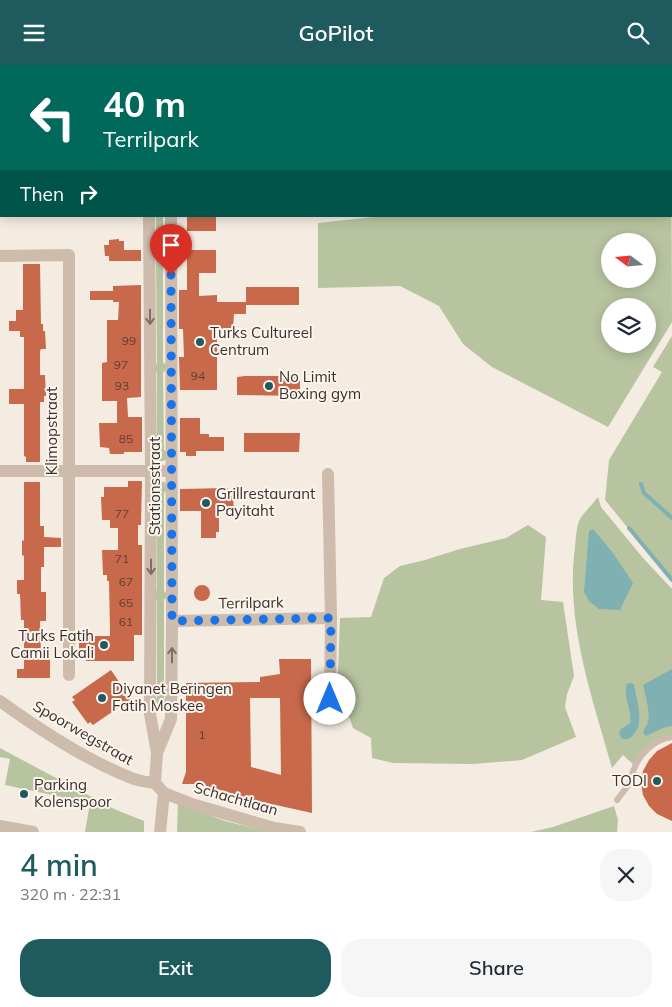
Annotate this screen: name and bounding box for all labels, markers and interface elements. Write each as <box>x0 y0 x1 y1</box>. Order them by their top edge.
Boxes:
icon: menu <box>20 19 48 47</box>
text: GoPilot <box>298 19 374 47</box>
icon: search <box>624 19 652 47</box>
text: 40 m <box>103 82 186 126</box>
icon: left <box>20 85 85 150</box>
text: Terrilpark <box>103 125 199 153</box>
icon: right <box>74 180 102 208</box>
text: Then <box>20 182 64 206</box>
pin <box>150 224 192 275</box>
icon: arrive <box>157 231 185 259</box>
north arrow <box>601 233 656 287</box>
map controls <box>601 233 656 353</box>
button: layers <box>601 298 656 353</box>
one-way arrow <box>145 309 155 325</box>
place label: Turks Cultureel Centrum <box>210 323 312 359</box>
house number: 99 <box>122 333 136 348</box>
marker: Turks Cultureel Centrum <box>194 336 206 348</box>
house number: 97 <box>114 357 128 372</box>
place label: No Limit Boxing gym <box>279 367 361 403</box>
house number: 94 <box>191 368 205 383</box>
house number: 93 <box>115 378 129 393</box>
marker: No Limit Boxing gym <box>263 380 275 392</box>
street label: Klimopstraat <box>42 387 61 475</box>
house number: 85 <box>119 431 133 446</box>
street label: Stationsstraat <box>145 437 164 535</box>
place label: Grillrestaurant Payitaht <box>216 484 315 520</box>
marker: Grillrestaurant Payitaht <box>200 497 212 509</box>
house number: 77 <box>115 506 129 521</box>
house number: 71 <box>115 551 129 566</box>
one-way arrow <box>146 559 156 575</box>
house number: 67 <box>119 574 133 589</box>
street label: Terrilpark <box>218 592 284 613</box>
house number: 65 <box>119 595 133 610</box>
house number: 61 <box>119 614 133 629</box>
place label: Turks Fatih Camii Lokali <box>10 626 94 662</box>
marker: Turks Fatih Camii Lokali <box>98 639 110 651</box>
one-way arrow <box>167 647 177 663</box>
position arrow <box>303 672 355 724</box>
place label: Diyanet Beringen Fatih Moskee <box>112 679 232 715</box>
marker: Diyanet Beringen Fatih Moskee <box>96 692 108 704</box>
street label: Spoorwegstraat <box>30 696 137 769</box>
house number: 1 <box>198 727 206 742</box>
place label: TODI <box>612 771 647 790</box>
place label: Parking Kolenspoor <box>34 775 112 811</box>
marker: TODI <box>651 775 663 787</box>
street label: Schachtlaan <box>192 777 280 820</box>
marker: Parking Kolenspoor <box>18 788 30 800</box>
text: 4 min <box>20 846 98 884</box>
button: close <box>600 849 652 901</box>
text: 320 m · 22:31 <box>20 884 121 904</box>
button: Exit <box>20 939 331 997</box>
button: Share <box>341 939 652 997</box>

